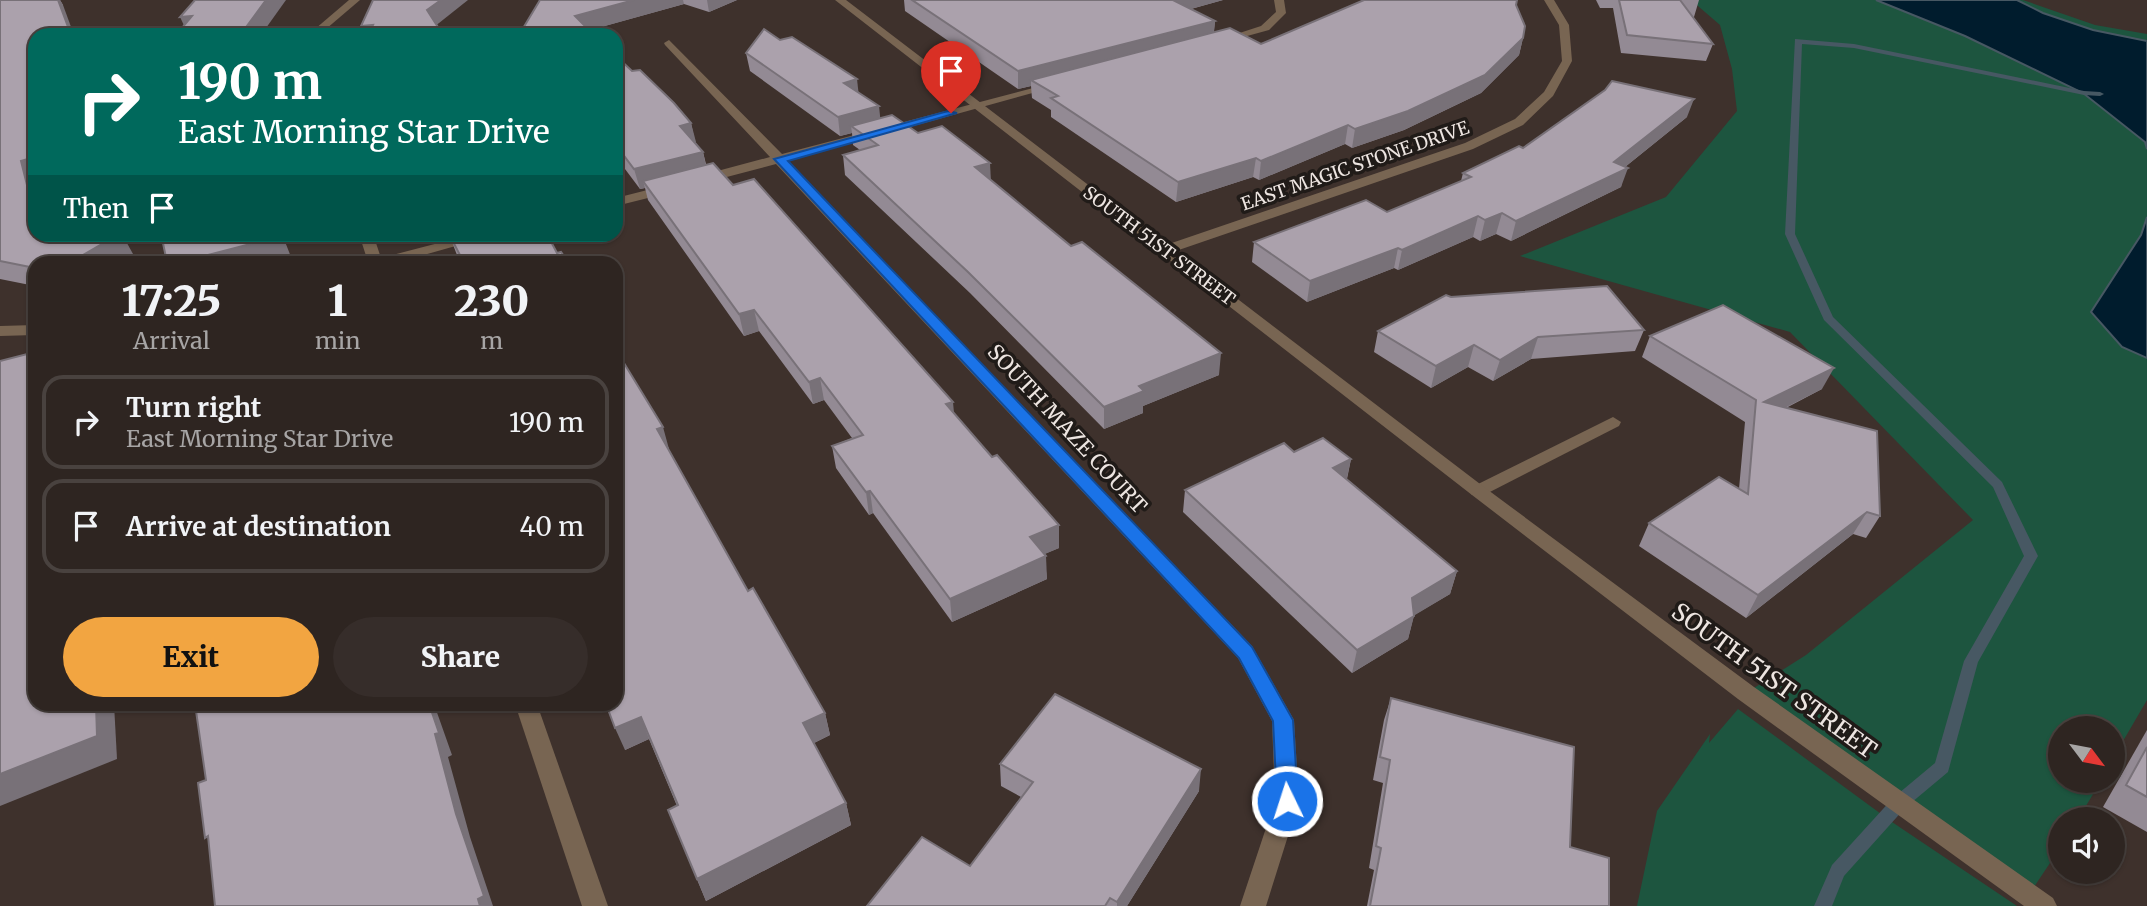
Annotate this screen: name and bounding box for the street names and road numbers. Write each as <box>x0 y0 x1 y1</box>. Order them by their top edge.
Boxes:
street label: EAST MAGIC STONE DRIVE <box>1238 115 1472 215</box>
street label: SOUTH 51ST STREET <box>1079 181 1240 311</box>
street label: SOUTH MAZE COURT <box>982 338 1153 519</box>
street label: SOUTH 51ST STREET <box>1666 596 1883 766</box>

